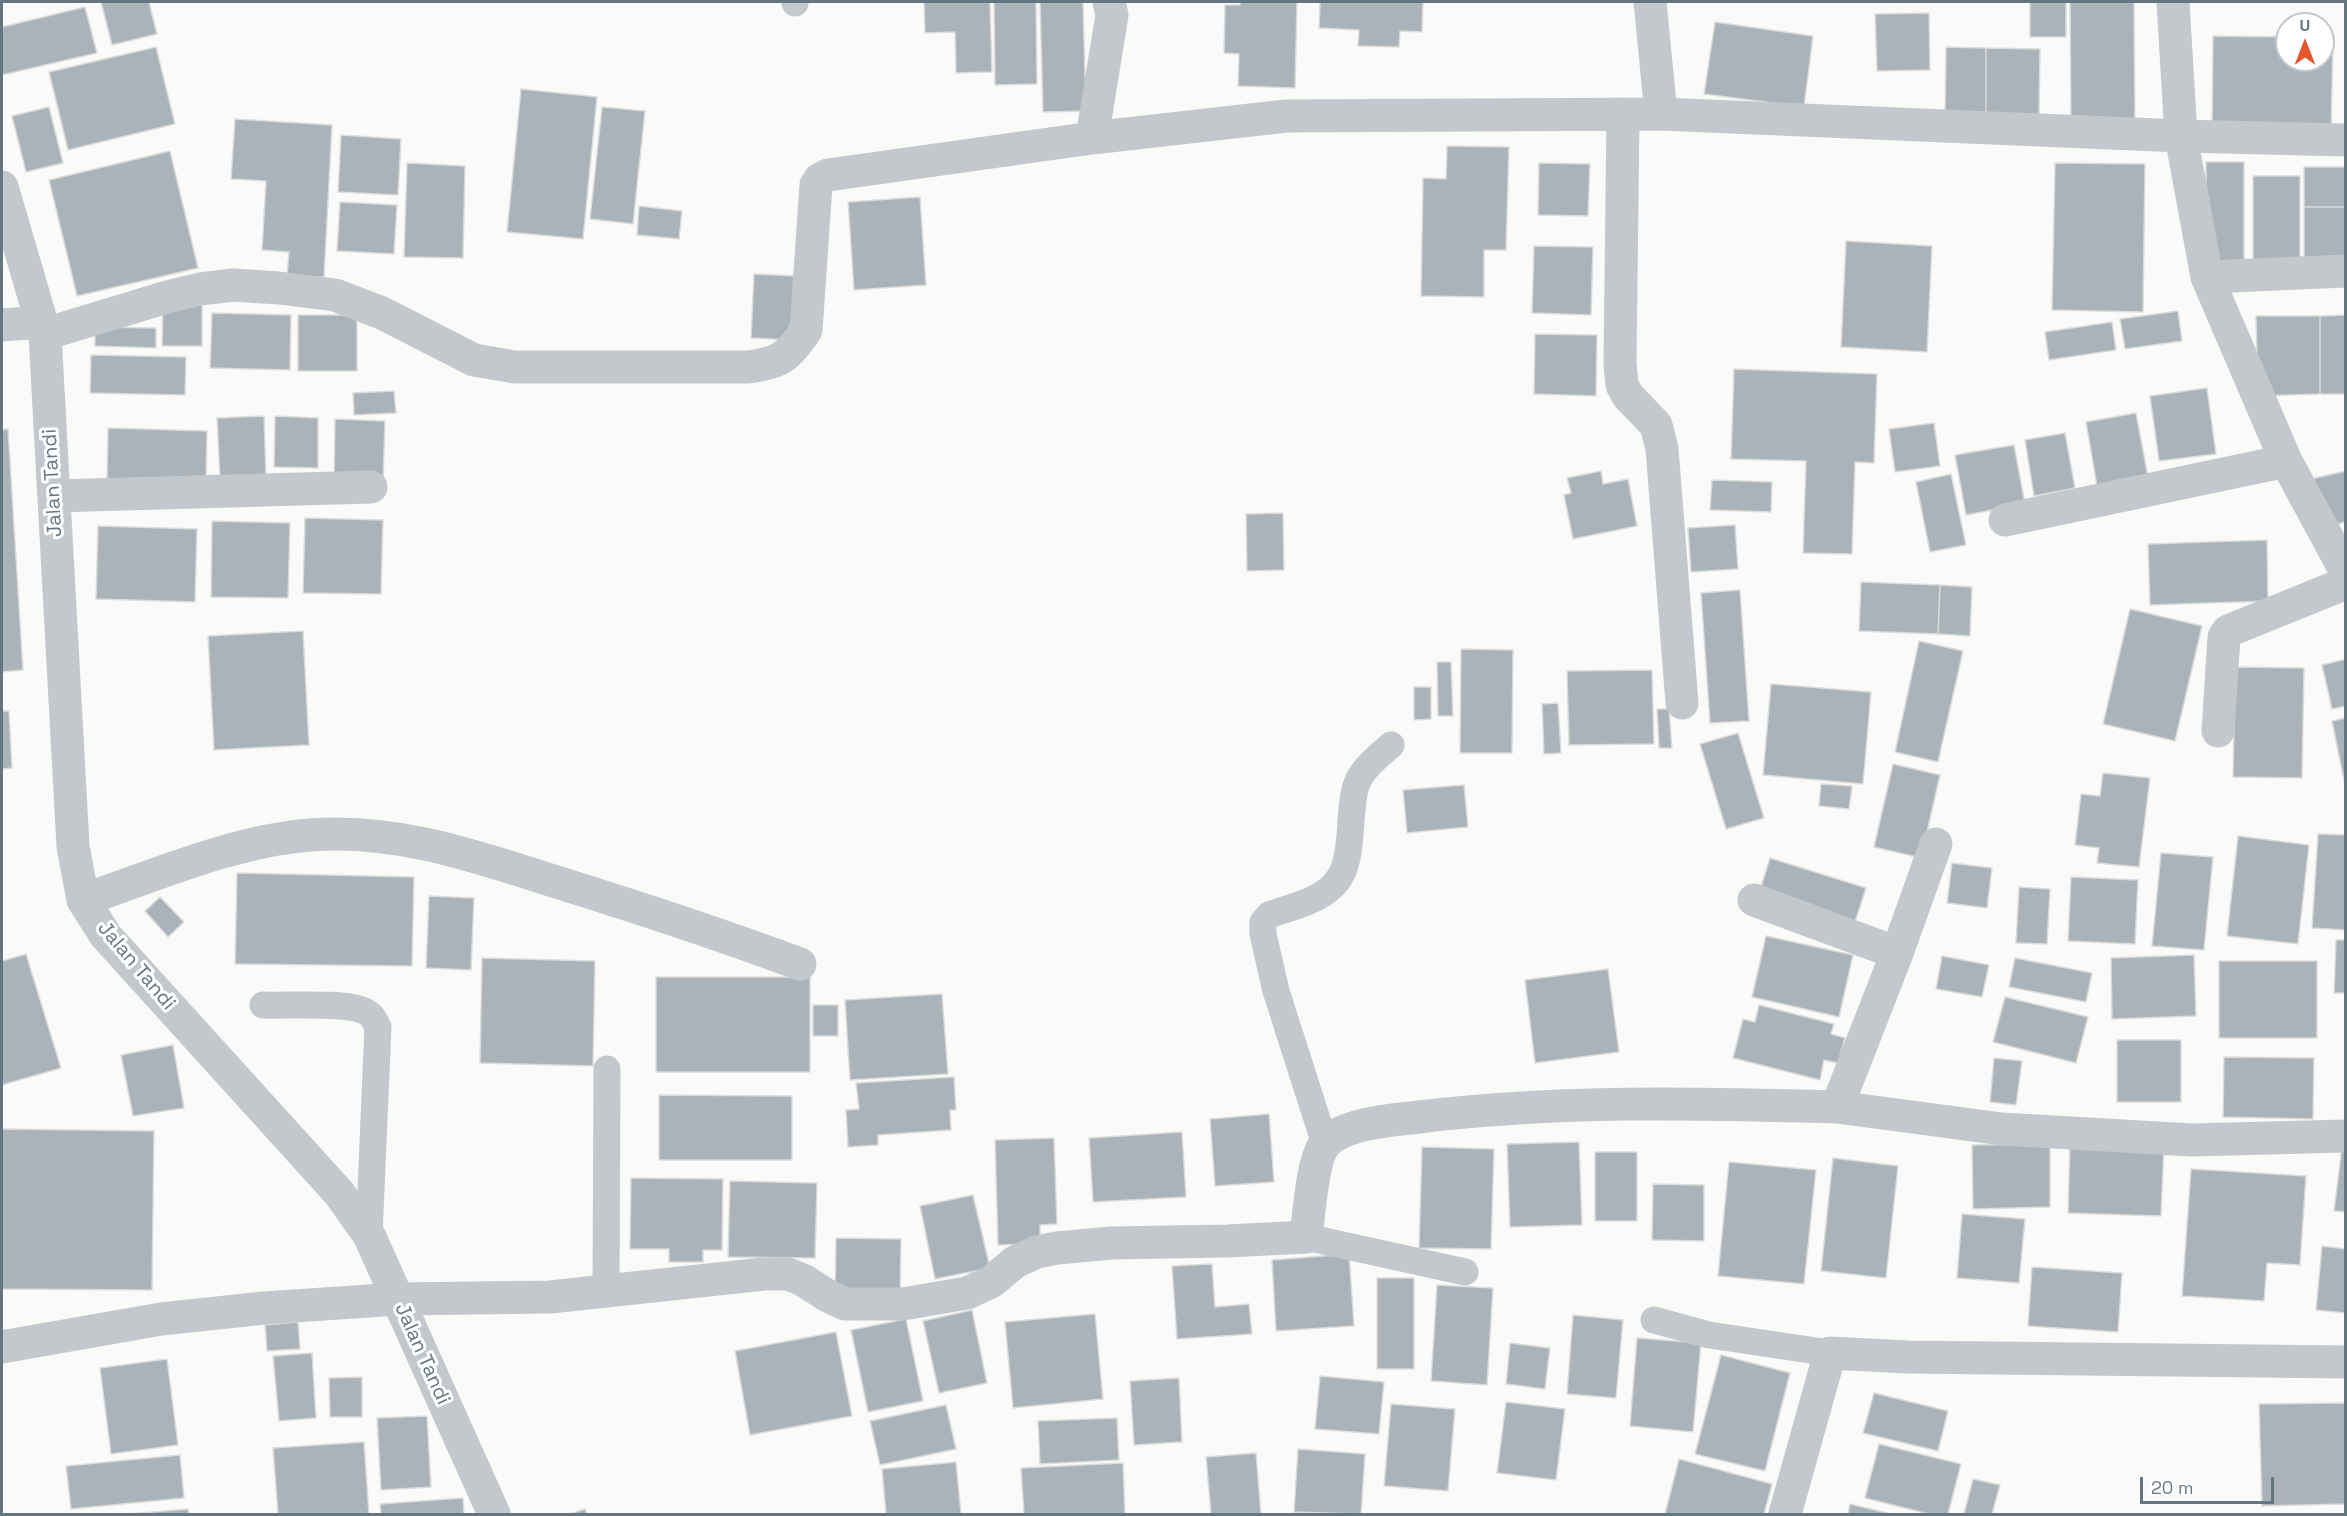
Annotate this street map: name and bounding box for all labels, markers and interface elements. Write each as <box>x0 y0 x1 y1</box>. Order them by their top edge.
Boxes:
north arrow <box>2275 12 2335 72</box>
text: U <box>2300 15 2310 36</box>
street label: Jalan Tandi <box>38 428 68 538</box>
street label: Jalan Tandi <box>92 917 180 1015</box>
street label: Jalan Tandi <box>389 1300 455 1408</box>
scale bar <box>2143 1465 2276 1503</box>
text: 20 m <box>2151 1476 2194 1499</box>

